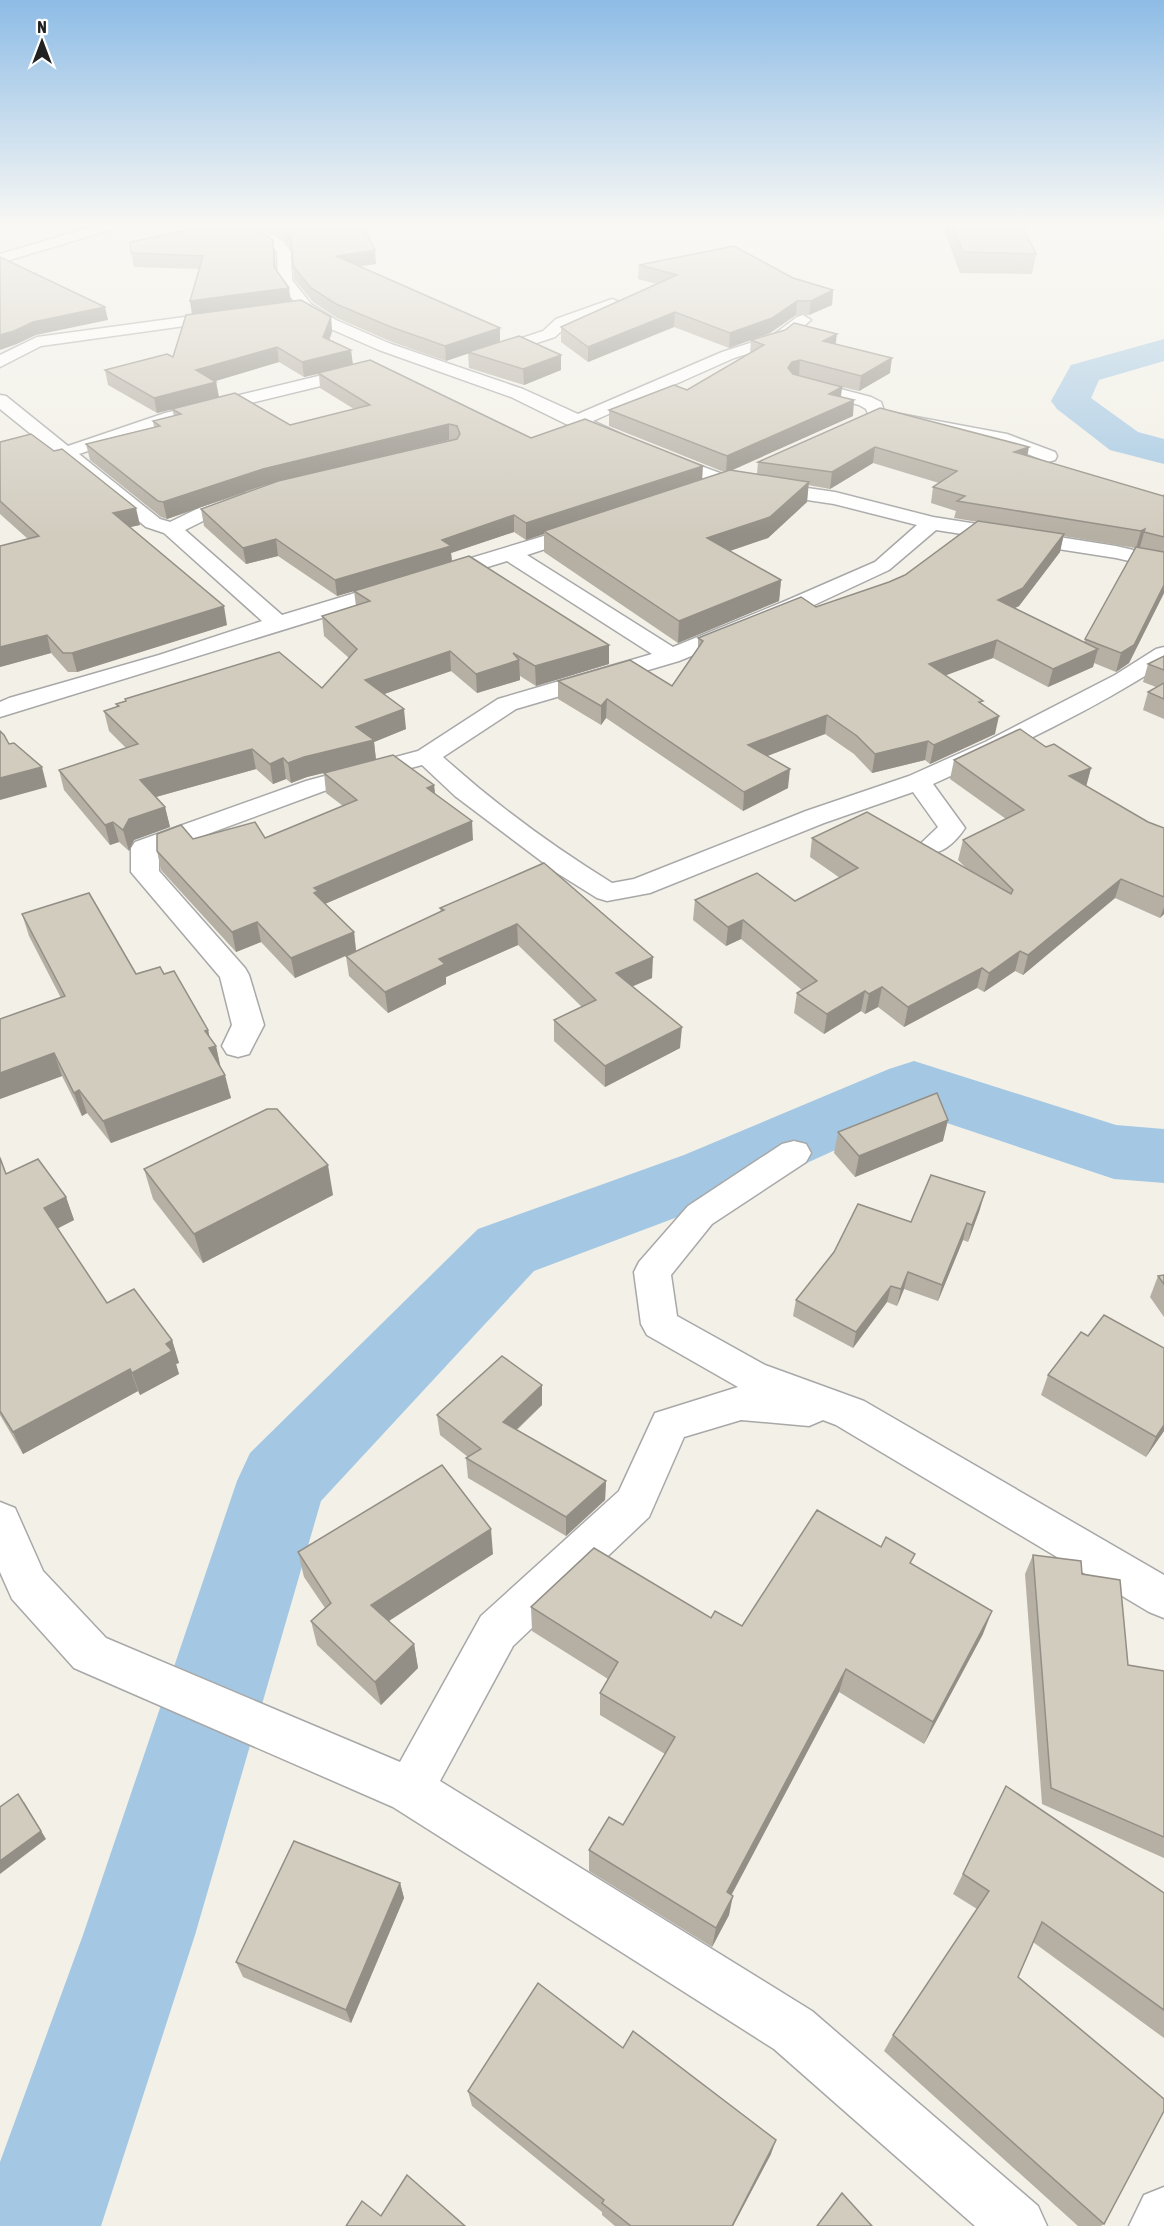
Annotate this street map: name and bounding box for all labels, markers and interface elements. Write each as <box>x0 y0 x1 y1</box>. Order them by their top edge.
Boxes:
north arrow <box>12 12 72 72</box>
text: N <box>37 18 47 36</box>

